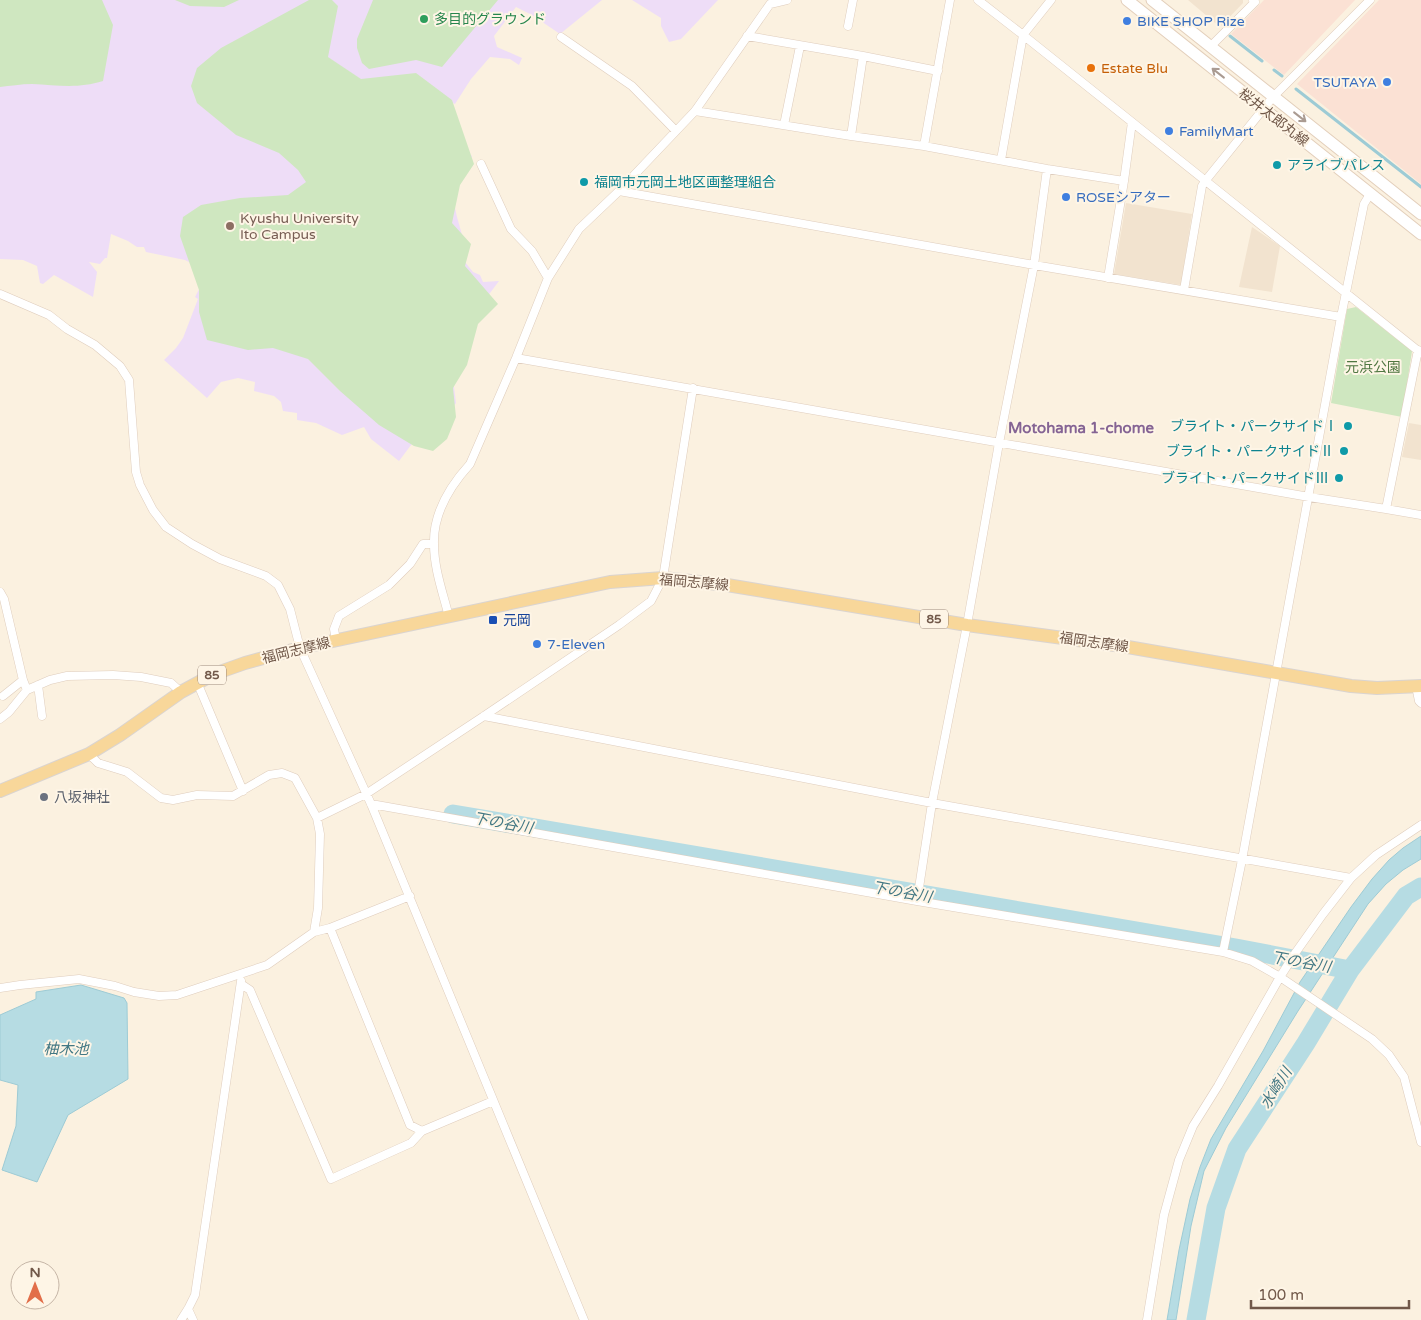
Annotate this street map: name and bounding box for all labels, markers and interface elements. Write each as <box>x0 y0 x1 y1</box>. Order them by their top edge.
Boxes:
place label: 多目的グラウンド <box>434 11 546 28</box>
marker: 多目的グラウンド <box>418 13 430 25</box>
place label: BIKE SHOP Rize <box>1137 13 1245 30</box>
marker: BIKE SHOP Rize <box>1121 15 1133 27</box>
place label: Estate Blu <box>1101 60 1168 77</box>
marker: Estate Blu <box>1085 62 1097 74</box>
one-way arrow <box>1212 68 1225 79</box>
place label: TSUTAYA <box>1313 74 1377 91</box>
marker: TSUTAYA <box>1381 76 1393 88</box>
street label: 桜井太郎丸線 <box>1235 85 1312 150</box>
one-way arrow <box>1293 112 1306 123</box>
place label: FamilyMart <box>1179 123 1254 140</box>
marker: FamilyMart <box>1163 125 1175 137</box>
place label: アライブパレス <box>1287 157 1385 174</box>
marker: アライブパレス <box>1271 159 1283 171</box>
place label: 福岡市元岡土地区画整理組合 <box>594 174 776 191</box>
marker: 福岡市元岡土地区画整理組合 <box>578 176 590 188</box>
place label: ROSEシアター <box>1076 189 1171 206</box>
marker: ROSEシアター <box>1060 191 1072 203</box>
place label: Kyushu University Ito Campus <box>240 210 359 243</box>
marker: Kyushu University Ito Campus <box>224 220 236 232</box>
park label: 元浜公園 <box>1345 359 1401 376</box>
place label: ブライト・パークサイドⅠ <box>1170 418 1338 435</box>
district label: Motohama 1-chome <box>1008 419 1154 437</box>
marker: ブライト・パークサイドⅠ <box>1342 420 1354 432</box>
place label: ブライト・パークサイドⅡ <box>1166 443 1334 460</box>
marker: ブライト・パークサイドⅡ <box>1338 445 1350 457</box>
place label: ブライト・パークサイドⅢ <box>1161 470 1329 487</box>
marker: ブライト・パークサイドⅢ <box>1333 472 1345 484</box>
street label: 福岡志摩線 <box>658 571 730 594</box>
road number: 85 <box>920 610 948 628</box>
place label: 元岡 <box>503 612 531 629</box>
marker: 元岡 <box>487 614 499 626</box>
street label: 福岡志摩線 <box>1058 629 1130 656</box>
street label: 福岡志摩線 <box>260 634 332 667</box>
place label: 7-Eleven <box>547 636 605 653</box>
marker: 7-Eleven <box>531 638 543 650</box>
road number: 85 <box>198 666 226 684</box>
place label: 八坂神社 <box>54 789 110 806</box>
marker: 八坂神社 <box>38 791 50 803</box>
water label: 下の谷川 <box>472 809 536 837</box>
water label: 下の谷川 <box>871 878 935 906</box>
water label: 下の谷川 <box>1270 948 1334 976</box>
water label: 柚木池 <box>43 1040 90 1058</box>
water label: 水崎川 <box>1256 1062 1297 1112</box>
north arrow <box>10 1260 60 1310</box>
text: N <box>29 1264 41 1281</box>
scale bar <box>1251 1278 1408 1310</box>
text: 100 m <box>1258 1286 1304 1304</box>

